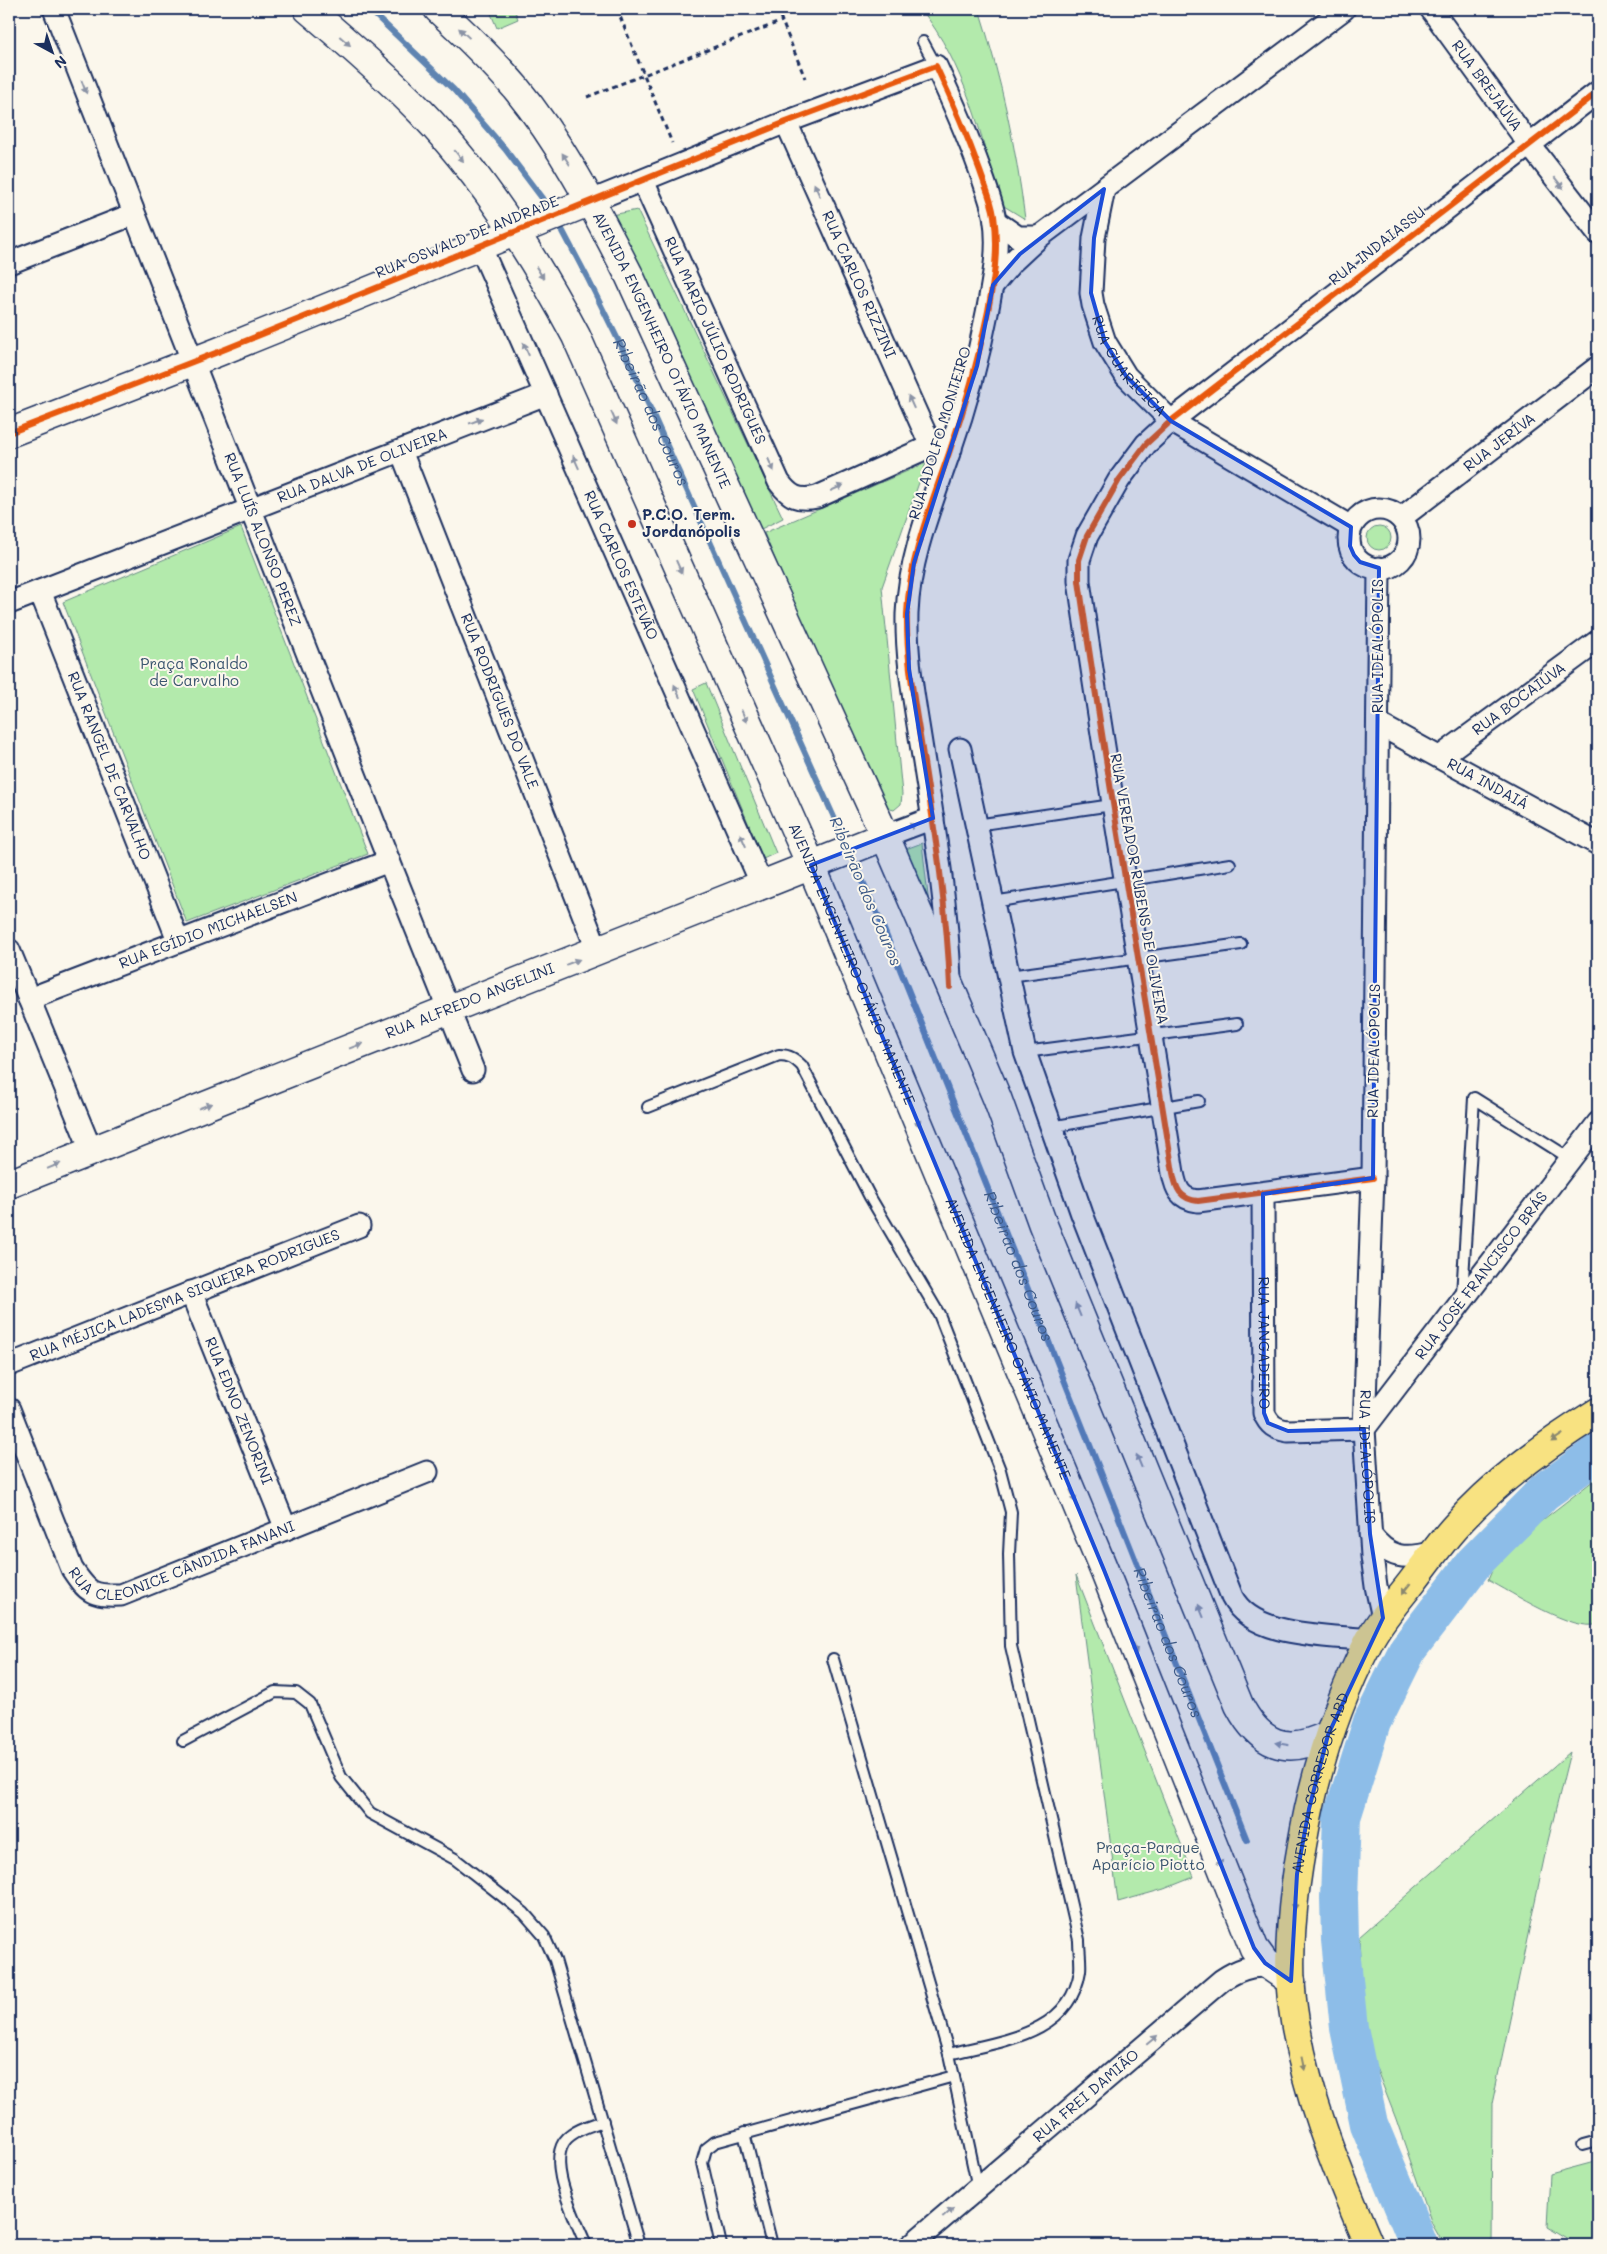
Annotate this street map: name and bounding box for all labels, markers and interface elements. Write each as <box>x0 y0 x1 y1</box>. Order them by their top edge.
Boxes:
one-way arrow <box>459 27 471 39</box>
north arrow <box>28 28 78 78</box>
one-way arrow <box>339 35 351 47</box>
street label: RUA BREJAÚVA <box>1448 36 1527 135</box>
text: N <box>50 52 71 73</box>
one-way arrow <box>80 80 88 95</box>
one-way arrow <box>454 149 465 162</box>
one-way arrow <box>561 152 571 166</box>
one-way arrow <box>1553 176 1564 189</box>
one-way arrow <box>812 183 820 197</box>
street label: RUA OSWALD DE ANDRADE <box>372 190 562 282</box>
street label: RUA INDAIASSU <box>1324 201 1429 289</box>
street label: RUA CARLOS RIZZINI <box>818 207 901 361</box>
street label: AVENIDA ENGENHEIRO OTÁVIO MANENTE <box>589 208 736 492</box>
street label: RUA MARIO JÚLIO RODRIGUES <box>660 233 772 447</box>
one-way arrow <box>535 267 545 280</box>
street label: RUA GUARICICA <box>1088 312 1172 420</box>
water label: Ribeirão dos Couros <box>609 334 695 489</box>
one-way arrow <box>522 342 530 356</box>
street label: RUA ADOLFO MONTEIRO <box>903 343 975 522</box>
one-way arrow <box>907 395 915 409</box>
street label: RUA JERÍVA <box>1459 408 1539 476</box>
one-way arrow <box>610 411 618 425</box>
one-way arrow <box>469 417 483 425</box>
street label: RUA DALVA DE OLIVEIRA <box>274 422 450 507</box>
street label: RUA LUÍS ALONSO PEREZ <box>220 449 307 629</box>
one-way arrow <box>572 455 580 469</box>
one-way arrow <box>767 458 775 472</box>
one-way arrow <box>830 484 844 492</box>
street label: RUA CARLOS ESTEVÃO <box>580 487 664 643</box>
place label: P.C.O. Term. Jordanópolis <box>642 504 740 541</box>
marker: P.C.O. Term. Jordanópolis <box>626 518 638 530</box>
one-way arrow <box>676 560 684 574</box>
street label: RUA IDEALÓPOLIS <box>1367 579 1387 713</box>
street label: RUA RODRIGUES DO VALE <box>457 610 544 792</box>
park label: Praça Ronaldo de Carvalho <box>140 653 248 690</box>
street label: RUA BOCAIÚVA <box>1468 657 1569 739</box>
street label: RUA RANGEL DE CARVALHO <box>64 668 156 863</box>
one-way arrow <box>673 684 681 698</box>
one-way arrow <box>741 709 749 723</box>
street label: RUA VEREADOR RUBENS DE OLIVEIRA <box>1106 752 1174 1026</box>
street label: RUA INDAIÁ <box>1444 753 1533 813</box>
water label: Ribeirão dos Couros <box>825 813 908 969</box>
street label: AVENIDA ENGENHEIRO OTÁVIO MANENTE <box>785 819 921 1108</box>
one-way arrow <box>902 823 917 831</box>
one-way arrow <box>738 833 746 847</box>
street label: RUA EGÍDIO MICHAELSEN <box>116 886 300 973</box>
street label: RUA ALFREDO ANGELINI <box>382 957 557 1042</box>
one-way arrow <box>565 957 580 965</box>
street label: RUA IDEALÓPOLIS <box>1362 984 1384 1118</box>
one-way arrow <box>349 1042 363 1050</box>
one-way arrow <box>198 1102 213 1110</box>
one-way arrow <box>913 1113 921 1127</box>
one-way arrow <box>47 1161 61 1169</box>
water label: Ribeirão dos Couros <box>980 1187 1059 1344</box>
street label: RUA JOSÉ FRANCISCO BRÁS <box>1410 1187 1551 1363</box>
street label: AVENIDA ENGENHEIRO OTÁVIO MANENTE <box>941 1194 1076 1483</box>
street label: RUA MÉJICA LADESMA SIQUEIRA RODRIGUES <box>26 1224 342 1365</box>
street label: RUA JANGADEIRO <box>1254 1276 1275 1410</box>
one-way arrow <box>1073 1303 1081 1318</box>
street label: RUA EDNO ZENORINI <box>201 1334 278 1487</box>
street label: RUA IDEALÓPOLIS <box>1355 1389 1381 1524</box>
one-way arrow <box>1550 1434 1564 1443</box>
one-way arrow <box>1135 1453 1143 1468</box>
one-way arrow <box>1070 1489 1077 1504</box>
street label: RUA CLEONICE CÂNDIDA FANANI <box>65 1515 298 1604</box>
water label: Ribeirão dos Couros <box>1129 1564 1208 1721</box>
one-way arrow <box>1400 1583 1411 1596</box>
one-way arrow <box>1196 1604 1204 1618</box>
one-way arrow <box>1131 1640 1139 1654</box>
street label: AVENIDA CORREDOR ABD <box>1286 1689 1353 1875</box>
one-way arrow <box>1274 1740 1290 1748</box>
park label: Praça-Parque Aparício Piotto <box>1091 1837 1205 1874</box>
one-way arrow <box>1215 1853 1223 1868</box>
one-way arrow <box>1290 1895 1298 1911</box>
one-way arrow <box>1145 2034 1157 2046</box>
street label: RUA FREI DAMIÃO <box>1028 2044 1143 2146</box>
one-way arrow <box>1300 2057 1308 2073</box>
one-way arrow <box>942 2208 955 2219</box>

